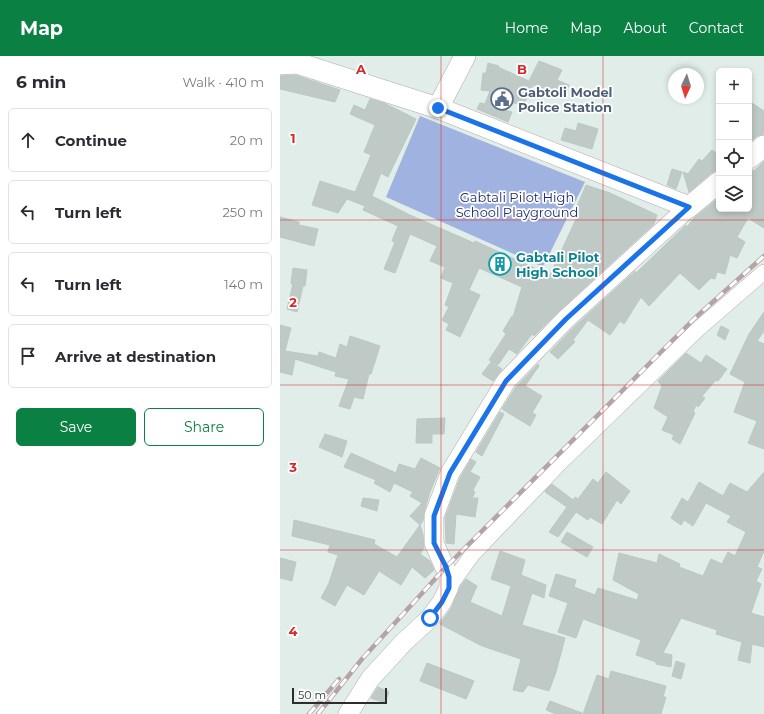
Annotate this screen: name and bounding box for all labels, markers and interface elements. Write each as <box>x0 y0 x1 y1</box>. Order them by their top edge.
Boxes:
text: Map <box>20 17 63 40</box>
text: Home <box>505 19 548 37</box>
text: Map <box>570 19 601 37</box>
text: About <box>623 19 667 37</box>
text: Contact <box>689 19 744 37</box>
text: A <box>355 61 367 77</box>
text: B <box>517 61 527 77</box>
north arrow <box>668 68 704 104</box>
map controls <box>716 68 752 212</box>
button: + <box>716 68 752 104</box>
text: 6 min <box>16 72 66 92</box>
text: Walk · 410 m <box>182 74 264 90</box>
place label: Gabtoli Model Police Station <box>518 84 613 115</box>
public building icon: Gabtoli Model Police Station <box>489 86 515 112</box>
route end <box>429 99 447 117</box>
button: − <box>716 104 752 140</box>
icon: ahead <box>17 129 39 151</box>
text: 1 <box>290 130 296 146</box>
text: Continue <box>55 131 127 150</box>
text: 20 m <box>230 132 263 148</box>
button: locate <box>716 140 752 176</box>
button: layers <box>716 176 752 212</box>
park label: Gabtali Pilot High School Playground <box>456 189 578 220</box>
icon: left <box>17 201 39 223</box>
text: Turn left <box>55 203 122 222</box>
text: 250 m <box>222 204 263 220</box>
place label: Gabtali Pilot High School <box>516 249 600 280</box>
building icon: Gabtali Pilot High School <box>487 251 513 277</box>
icon: left <box>17 273 39 295</box>
text: Turn left <box>55 275 122 294</box>
text: 140 m <box>224 276 263 292</box>
text: 2 <box>289 294 297 310</box>
icon: arrive <box>17 345 39 367</box>
text: Arrive at destination <box>55 347 216 366</box>
button: Save <box>16 408 136 446</box>
button: Share <box>144 408 264 446</box>
text: 3 <box>288 459 297 475</box>
route start <box>421 609 439 627</box>
text: 4 <box>289 623 298 639</box>
scale bar <box>292 686 387 705</box>
text: 50 m <box>298 688 326 702</box>

